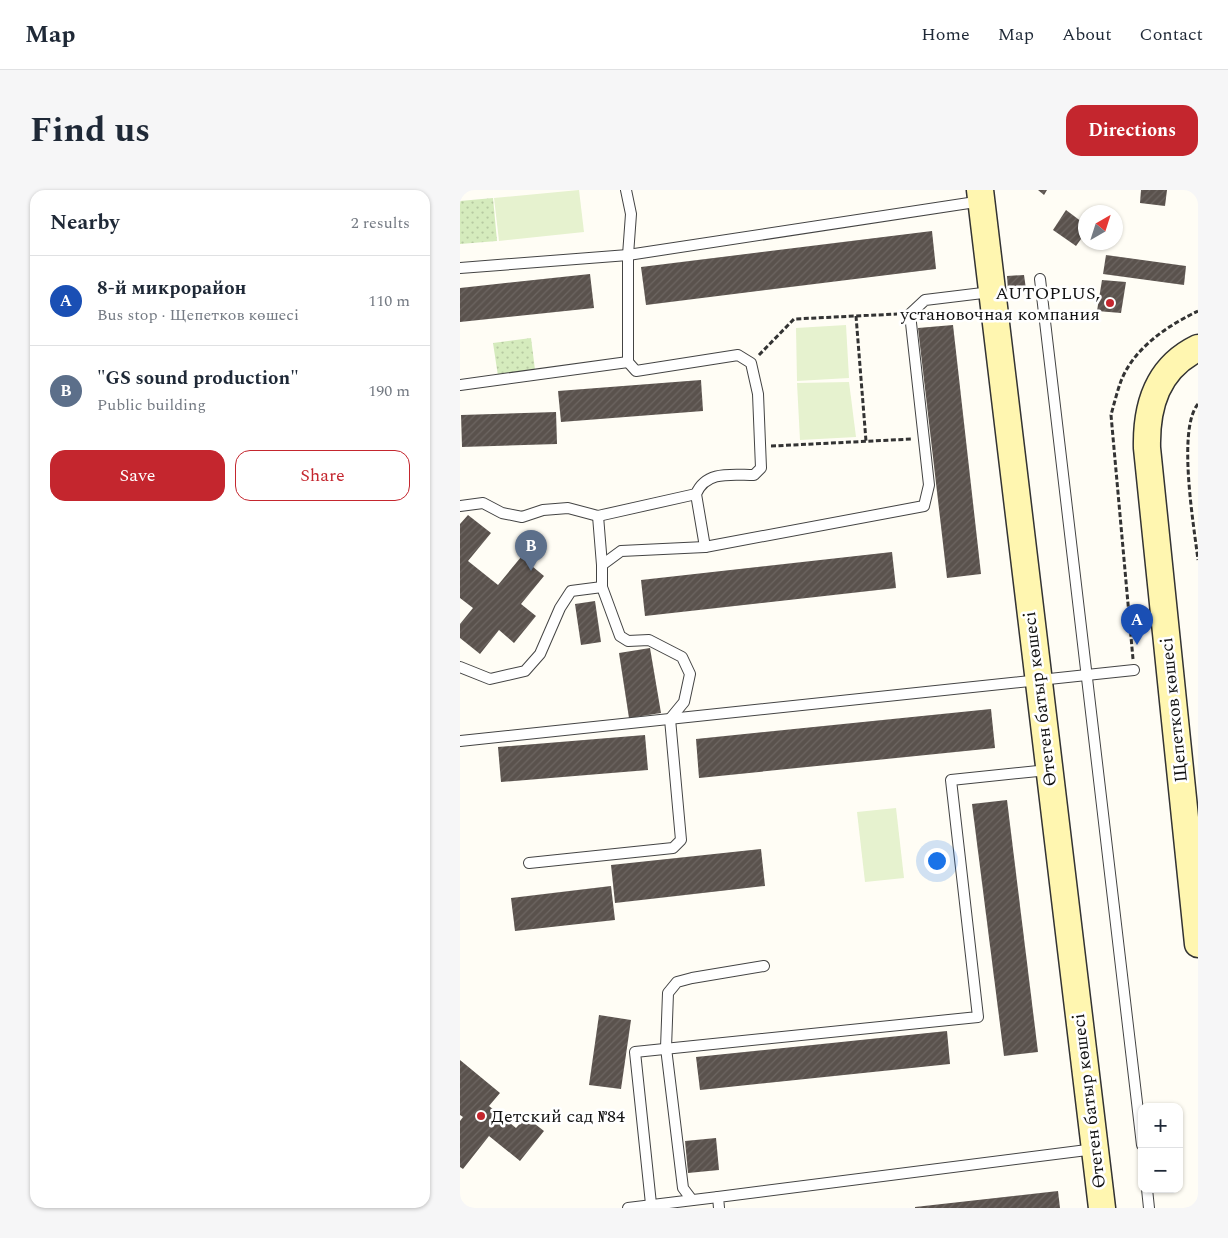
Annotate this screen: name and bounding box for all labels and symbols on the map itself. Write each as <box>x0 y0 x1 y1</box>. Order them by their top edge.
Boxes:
north arrow <box>1078 205 1123 250</box>
place label: AUTOPLUS, установочная компания <box>899 280 1100 328</box>
marker: AUTOPLUS, установочная компания <box>1104 297 1116 309</box>
pin: B <box>515 530 547 571</box>
pin: A <box>1121 604 1153 645</box>
street label: Өтеген батыр көшесі <box>1016 610 1064 788</box>
street label: Щепетков көшесі <box>1153 636 1195 784</box>
your location <box>924 848 950 874</box>
street label: Өтеген батыр көшесі <box>1065 1012 1113 1190</box>
place label: Детский сад №84 <box>491 1103 625 1130</box>
marker: Детский сад №84 <box>475 1110 487 1122</box>

